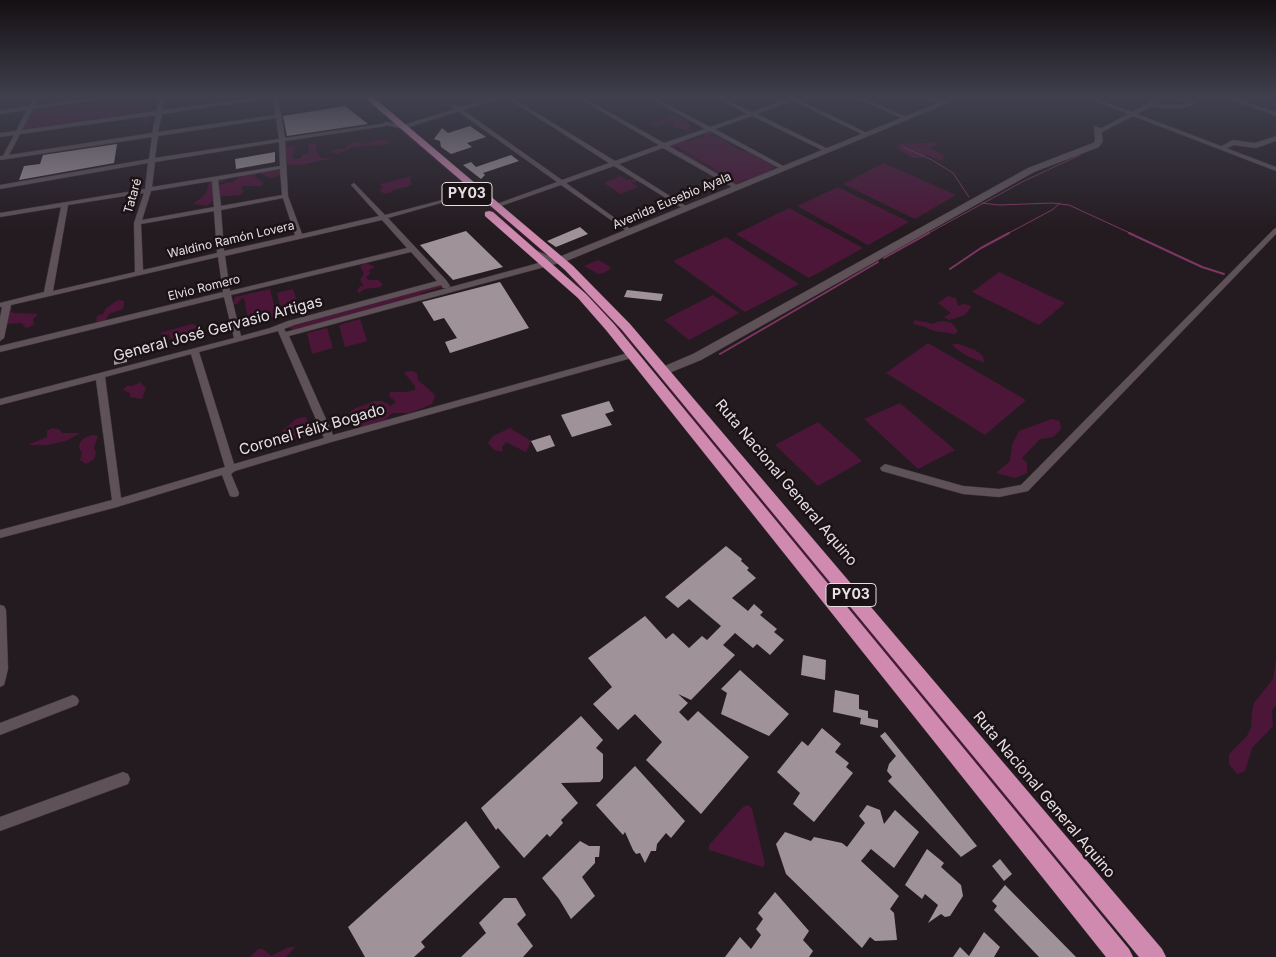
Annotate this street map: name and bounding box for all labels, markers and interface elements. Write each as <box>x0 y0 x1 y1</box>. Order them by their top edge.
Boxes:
street label: Avenida Eusebio Ayala <box>611 169 733 233</box>
street label: Tataré <box>121 177 145 215</box>
road number: PY03 <box>442 182 492 205</box>
street label: Waldino Ramón Lovera <box>166 218 296 262</box>
street label: Elvio Romero <box>166 272 242 304</box>
street label: General José Gervasio Artigas <box>112 292 324 366</box>
street label: Ruta Nacional General Aquino <box>711 396 861 570</box>
street label: Coronel Félix Bogado <box>237 401 387 459</box>
road number: PY03 <box>826 584 876 606</box>
street label: Ruta Nacional General Aquino <box>969 708 1119 882</box>

